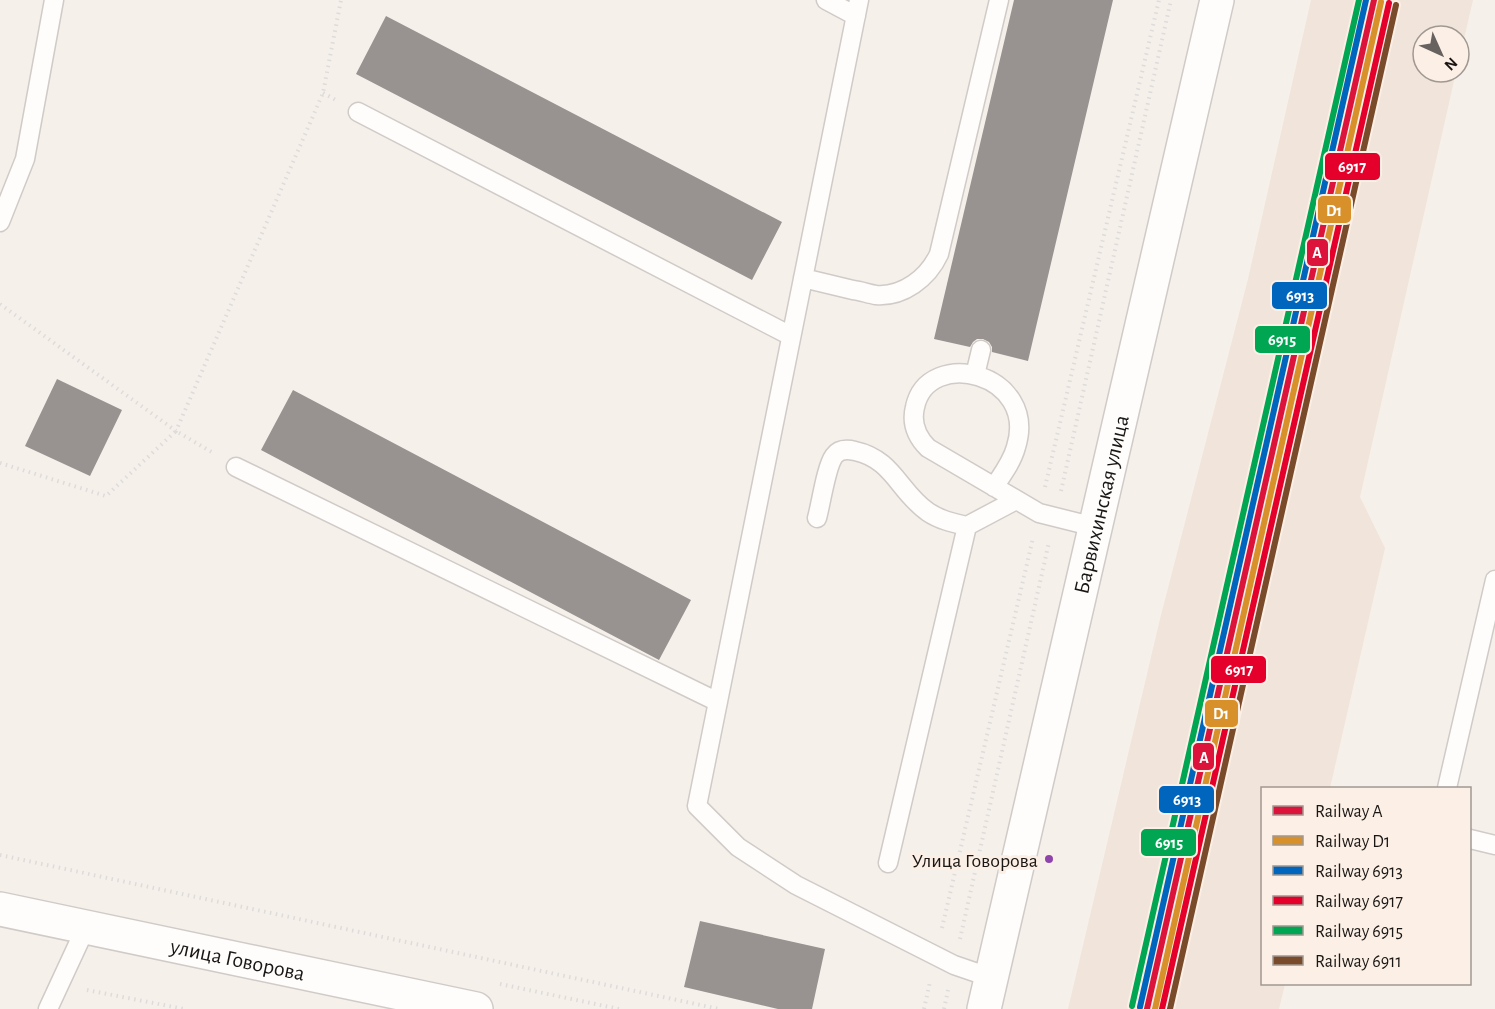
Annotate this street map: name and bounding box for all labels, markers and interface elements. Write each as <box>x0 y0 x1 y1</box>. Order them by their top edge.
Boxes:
north arrow <box>1411 24 1471 84</box>
text: N <box>1441 54 1460 73</box>
line badge: 6917 <box>1324 152 1381 181</box>
text: 6917 <box>1338 159 1366 175</box>
line badge: D1 <box>1317 195 1352 224</box>
text: D1 <box>1326 203 1342 219</box>
line badge: A <box>1306 238 1329 267</box>
text: A <box>1312 245 1322 261</box>
line badge: 6913 <box>1271 281 1328 310</box>
text: 6913 <box>1286 288 1314 304</box>
line badge: 6915 <box>1254 325 1311 354</box>
text: 6915 <box>1268 332 1296 348</box>
street label: Барвихинская улица <box>1070 413 1133 596</box>
line badge: 6917 <box>1210 655 1267 684</box>
text: 6917 <box>1225 662 1253 678</box>
line badge: D1 <box>1204 699 1239 728</box>
text: D1 <box>1213 706 1229 722</box>
line badge: A <box>1192 742 1215 771</box>
text: A <box>1199 750 1209 766</box>
line badge: 6913 <box>1158 785 1215 814</box>
legend <box>1261 787 1471 985</box>
text: 6913 <box>1173 792 1201 808</box>
text: Railway A <box>1315 803 1383 821</box>
line badge: 6915 <box>1140 828 1197 857</box>
text: Railway D1 <box>1315 833 1390 851</box>
text: 6915 <box>1155 835 1183 851</box>
place label: Улица Говорова <box>912 851 1038 871</box>
marker: Улица Говорова <box>1043 853 1055 865</box>
text: Railway 6913 <box>1315 863 1403 881</box>
text: Railway 6917 <box>1315 893 1403 911</box>
text: Railway 6915 <box>1315 923 1403 941</box>
street label: улица Говорова <box>167 935 307 985</box>
text: Railway 6911 <box>1315 953 1402 971</box>

